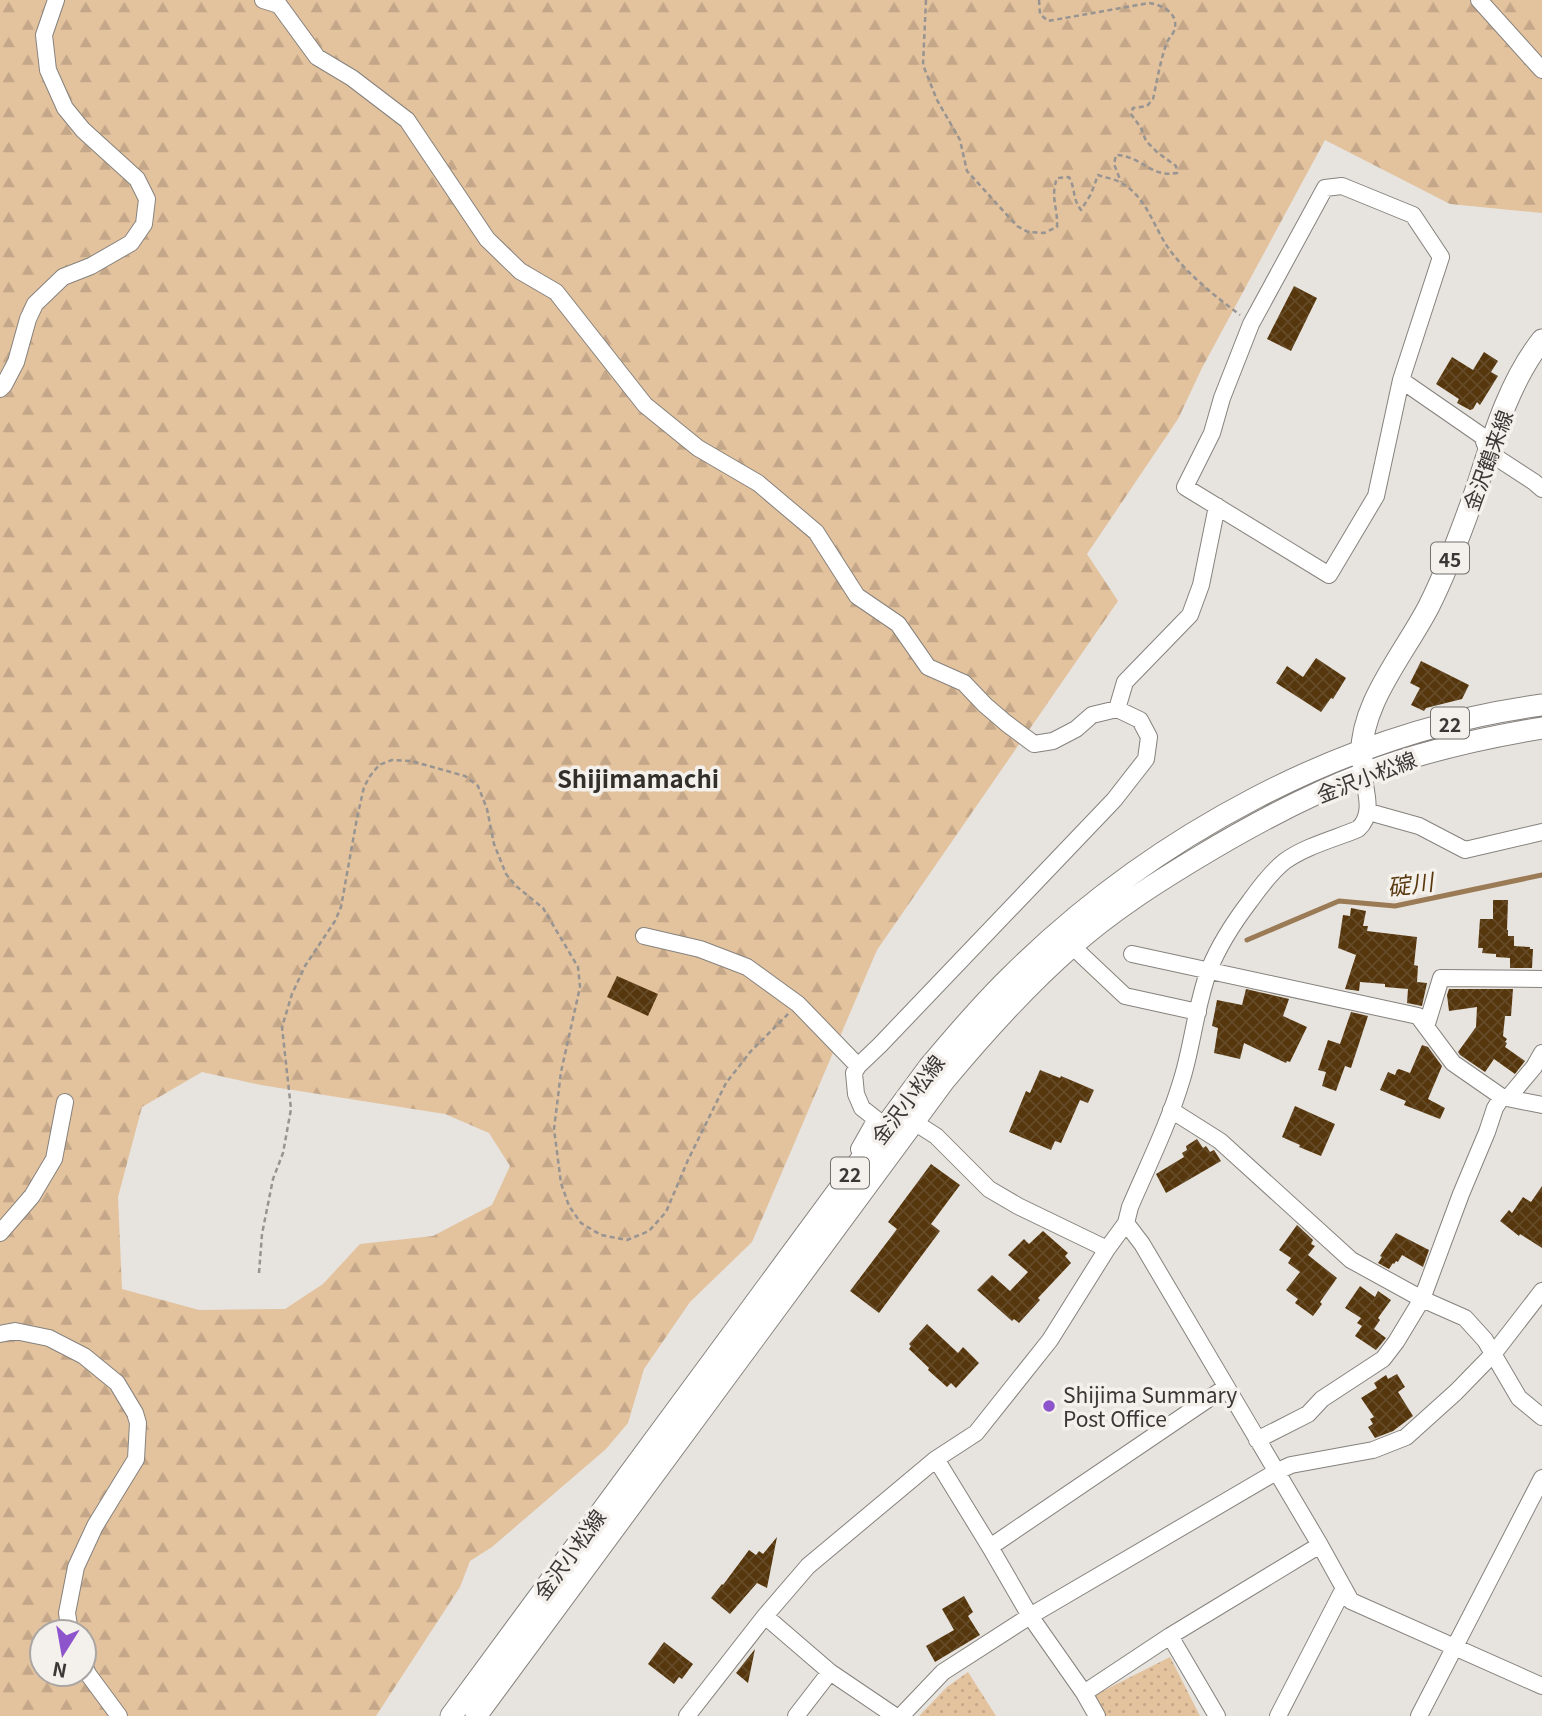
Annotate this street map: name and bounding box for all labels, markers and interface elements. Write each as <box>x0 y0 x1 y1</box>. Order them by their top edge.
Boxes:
street label: 金沢鶴来線 <box>1455 406 1519 514</box>
road number: 45 <box>1431 542 1469 573</box>
road number: 22 <box>1431 708 1469 738</box>
street label: 金沢小松線 <box>1312 743 1420 809</box>
district label: Shijimamachi <box>557 760 719 795</box>
water label: 碇川 <box>1385 863 1438 903</box>
street label: 金沢小松線 <box>863 1048 951 1150</box>
road number: 22 <box>831 1158 869 1189</box>
place label: Shijima Summary Post Office <box>1063 1379 1237 1433</box>
marker: Shijima Summary Post Office <box>1041 1398 1057 1414</box>
street label: 金沢小松線 <box>526 1503 612 1605</box>
north arrow <box>28 1618 98 1688</box>
text: N <box>50 1657 69 1686</box>

